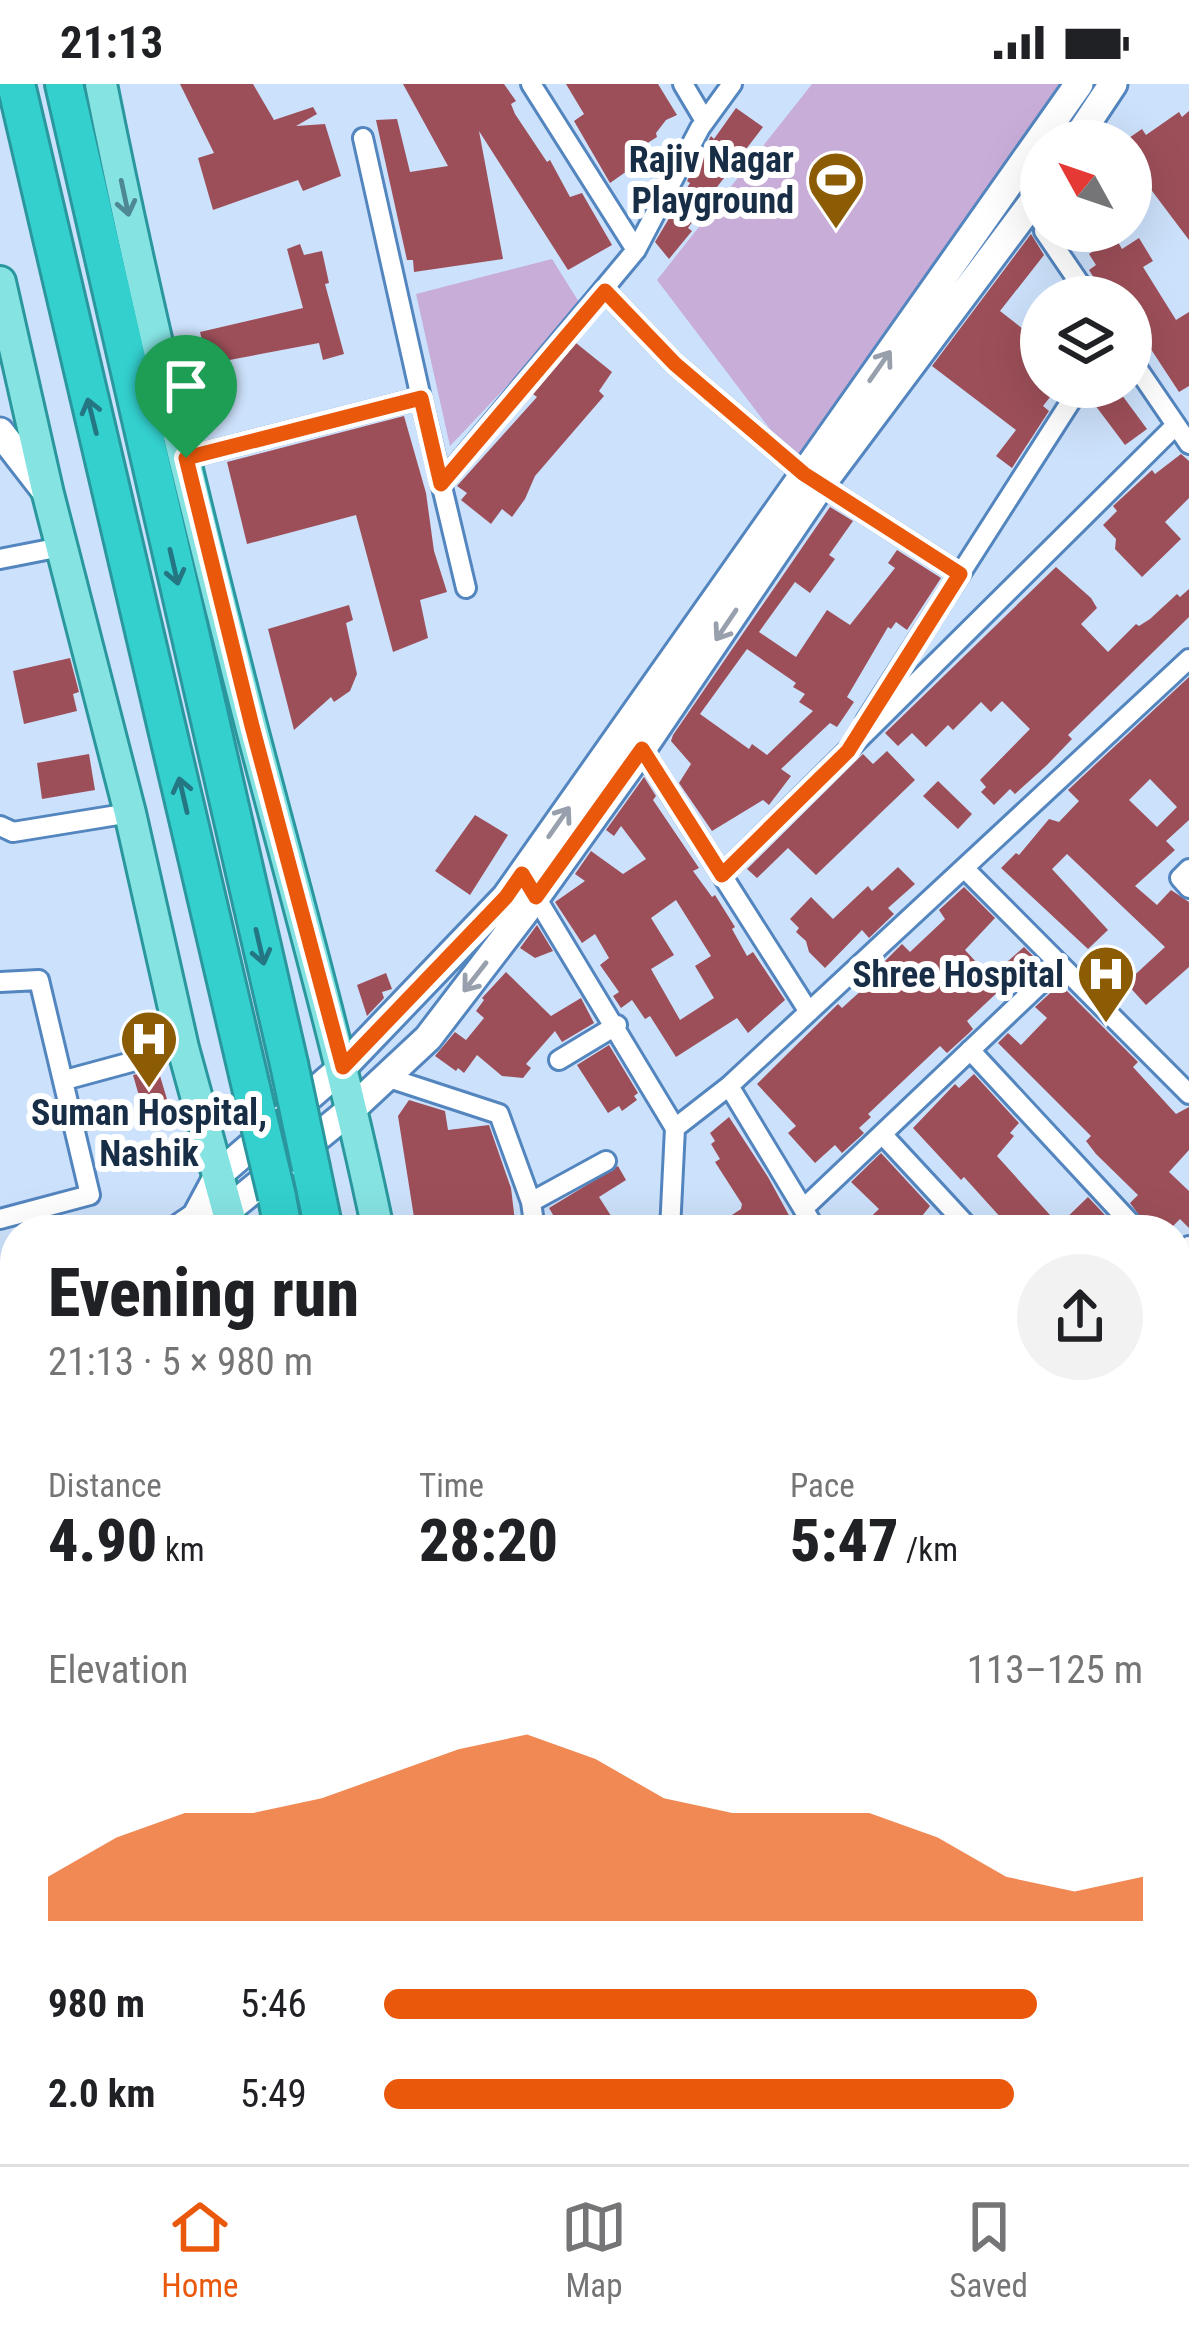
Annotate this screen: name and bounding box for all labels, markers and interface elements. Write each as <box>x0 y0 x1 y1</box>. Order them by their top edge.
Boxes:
text: 21:13 <box>60 16 163 69</box>
north arrow <box>1020 120 1152 252</box>
map controls <box>1020 120 1152 408</box>
place label: Rajiv Nagar Playground <box>629 139 794 222</box>
sports icon: Rajiv Nagar Playground <box>805 149 867 231</box>
one-way arrow <box>115 179 138 217</box>
button: layers <box>1020 276 1152 408</box>
pin <box>135 335 237 458</box>
one-way arrow <box>867 350 892 383</box>
icon: arrive <box>153 353 219 419</box>
one-way arrow <box>80 397 102 435</box>
one-way arrow <box>164 547 186 585</box>
one-way arrow <box>714 608 739 642</box>
one-way arrow <box>171 776 193 814</box>
one-way arrow <box>546 806 571 839</box>
one-way arrow <box>250 927 272 965</box>
hospital icon: Shree Hospital <box>1075 943 1137 1025</box>
place label: Shree Hospital <box>852 954 1064 996</box>
one-way arrow <box>463 960 488 993</box>
hospital icon: Suman Hospital, Nashik <box>118 1008 180 1090</box>
place label: Suman Hospital, Nashik <box>31 1092 267 1175</box>
button: share <box>1017 1254 1143 1380</box>
text: Evening run <box>48 1255 359 1332</box>
text: 21:13 · 5 × 980 m <box>48 1339 313 1385</box>
text: Distance <box>48 1466 162 1505</box>
text: Time <box>419 1466 484 1505</box>
text: Pace <box>790 1466 855 1505</box>
text: 4.90 <box>48 1505 157 1576</box>
text: 28:20 <box>419 1505 558 1576</box>
text: 5:47 <box>790 1505 898 1576</box>
text: km <box>157 1530 205 1569</box>
text: /km <box>898 1530 958 1569</box>
text: Elevation <box>48 1647 188 1693</box>
text: 113–125 m <box>967 1647 1143 1693</box>
text: 980 m <box>48 1981 145 2027</box>
text: 5:46 <box>240 1981 307 2027</box>
text: 2.0 km <box>48 2071 155 2117</box>
text: 5:49 <box>240 2071 307 2117</box>
tab: Home <box>161 2194 239 2305</box>
tab: Map <box>561 2194 627 2305</box>
tab: Saved <box>949 2194 1028 2305</box>

